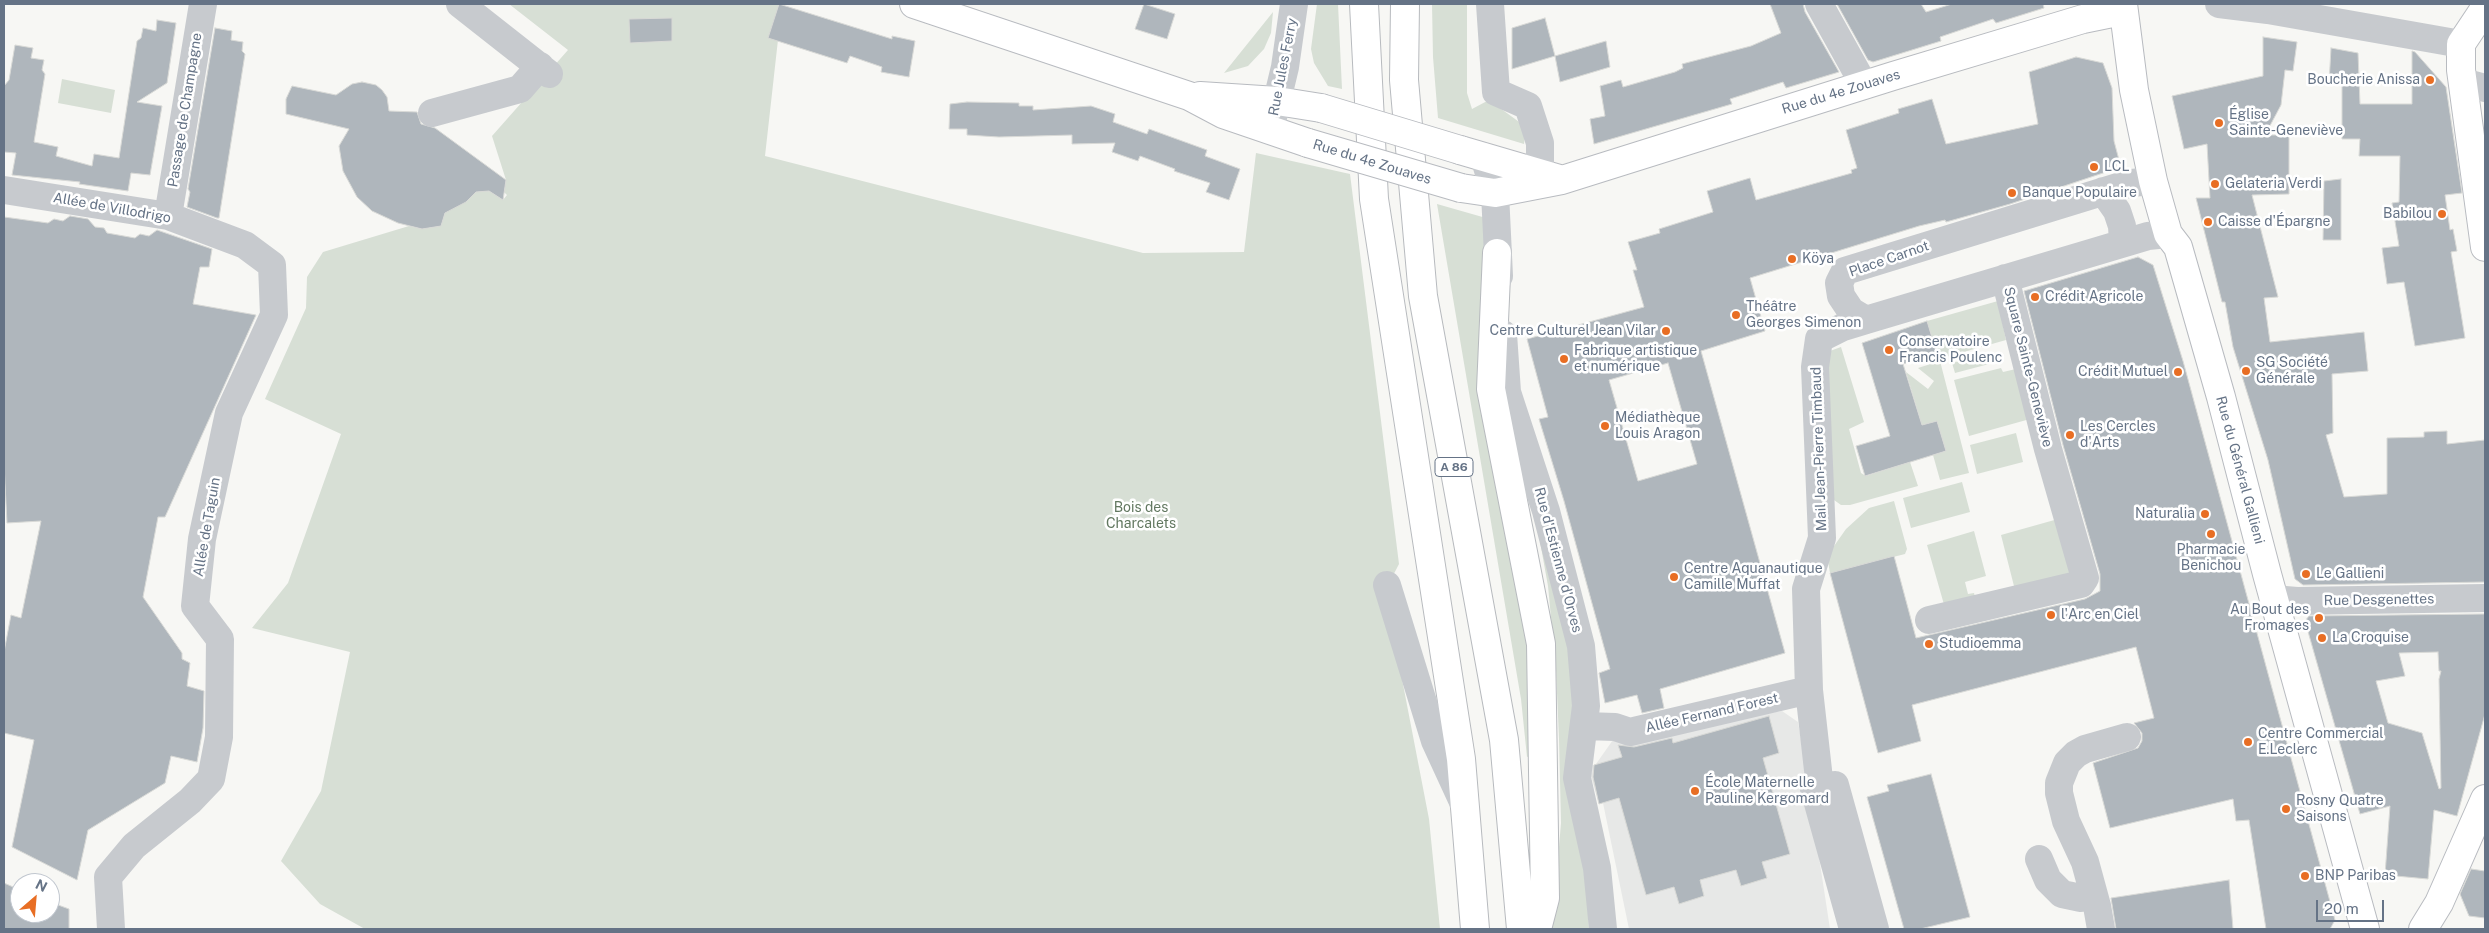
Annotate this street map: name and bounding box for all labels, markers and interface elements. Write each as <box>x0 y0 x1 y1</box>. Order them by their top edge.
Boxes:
street label: Rue Jules Ferry <box>1265 17 1301 117</box>
street label: Passage de Champagne <box>164 32 206 188</box>
street label: Rue du 4e Zouaves <box>1780 66 1902 118</box>
place label: Boucherie Anissa <box>2307 72 2420 88</box>
marker: Boucherie Anissa <box>2424 74 2436 86</box>
place label: Église Sainte-Geneviève <box>2229 107 2343 140</box>
marker: Église Sainte-Geneviève <box>2213 117 2225 129</box>
street label: Rue du 4e Zouaves <box>1311 136 1433 188</box>
place label: LCL <box>2104 159 2130 175</box>
marker: LCL <box>2088 161 2100 173</box>
place label: Gelateria Verdi <box>2225 176 2322 192</box>
marker: Gelateria Verdi <box>2209 178 2221 190</box>
place label: Banque Populaire <box>2022 185 2137 201</box>
marker: Banque Populaire <box>2006 187 2018 199</box>
street label: Allée de Villodrigo <box>52 189 172 227</box>
place label: Babilou <box>2383 206 2432 222</box>
marker: Babilou <box>2436 208 2448 220</box>
place label: Caisse d'Épargne <box>2218 214 2330 230</box>
marker: Caisse d'Épargne <box>2202 216 2214 228</box>
street label: Place Carnot <box>1847 237 1931 281</box>
place label: Köya <box>1802 251 1834 267</box>
marker: Köya <box>1786 253 1798 265</box>
street label: Square Sainte-Geneviève <box>2000 285 2056 449</box>
place label: Crédit Agricole <box>2045 289 2143 305</box>
marker: Crédit Agricole <box>2029 291 2041 303</box>
place label: Théâtre Georges Simenon <box>1746 299 1861 332</box>
marker: Théâtre Georges Simenon <box>1730 309 1742 321</box>
place label: Centre Culturel Jean Vilar <box>1490 323 1656 339</box>
marker: Centre Culturel Jean Vilar <box>1660 325 1672 337</box>
place label: Conservatoire Francis Poulenc <box>1899 334 2002 367</box>
place label: Fabrique artistique et numérique <box>1574 343 1697 376</box>
marker: Conservatoire Francis Poulenc <box>1883 344 1895 356</box>
marker: Fabrique artistique et numérique <box>1558 353 1570 365</box>
place label: SG Société Générale <box>2256 355 2328 388</box>
place label: Crédit Mutuel <box>2078 364 2168 380</box>
marker: SG Société Générale <box>2240 365 2252 377</box>
street label: Mail Jean-Pierre Timbaud <box>1808 366 1830 532</box>
marker: Crédit Mutuel <box>2172 366 2184 378</box>
street label: Rue du Général Gallieni <box>2212 394 2268 546</box>
place label: Médiathèque Louis Aragon <box>1615 410 1700 442</box>
place label: Les Cercles d'Arts <box>2080 419 2155 452</box>
marker: Médiathèque Louis Aragon <box>1599 420 1611 432</box>
marker: Les Cercles d'Arts <box>2064 429 2076 441</box>
road number: A 86 <box>1435 458 1473 477</box>
street label: Allée de Taguin <box>190 476 224 578</box>
street label: Rue d'Estienne d'Orves <box>1531 485 1585 635</box>
park label: Bois des Charcalets <box>1106 500 1176 532</box>
place label: Naturalia <box>2135 506 2195 522</box>
marker: Naturalia <box>2199 508 2211 520</box>
marker: Pharmacie Benichou <box>2205 528 2217 540</box>
place label: Pharmacie Benichou <box>2177 542 2245 574</box>
place label: Centre Aquanautique Camille Muffat <box>1684 561 1823 594</box>
place label: Le Gallieni <box>2316 566 2384 582</box>
marker: Le Gallieni <box>2300 568 2312 580</box>
marker: Centre Aquanautique Camille Muffat <box>1668 571 1680 583</box>
street label: Rue Desgenettes <box>2324 591 2434 609</box>
place label: Au Bout des Fromages <box>2230 602 2309 634</box>
place label: l'Arc en Ciel <box>2061 607 2139 623</box>
marker: l'Arc en Ciel <box>2045 609 2057 621</box>
marker: Au Bout des Fromages <box>2313 612 2325 624</box>
place label: La Croquise <box>2332 630 2409 646</box>
marker: La Croquise <box>2316 632 2328 644</box>
place label: Studioemma <box>1939 636 2021 652</box>
marker: Studioemma <box>1923 638 1935 650</box>
street label: Allée Fernand Forest <box>1644 690 1780 736</box>
place label: Centre Commercial E.Leclerc <box>2258 726 2383 759</box>
marker: Centre Commercial E.Leclerc <box>2242 736 2254 748</box>
place label: École Maternelle Pauline Kergomard <box>1705 775 1829 808</box>
marker: École Maternelle Pauline Kergomard <box>1689 785 1701 797</box>
place label: Rosny Quatre Saisons <box>2296 793 2384 826</box>
marker: Rosny Quatre Saisons <box>2280 803 2292 815</box>
place label: BNP Paribas <box>2315 868 2396 884</box>
marker: BNP Paribas <box>2299 870 2311 882</box>
north arrow <box>10 873 60 923</box>
text: N <box>33 876 50 895</box>
scale bar <box>2319 890 2386 922</box>
text: 20 m <box>2324 900 2359 917</box>

